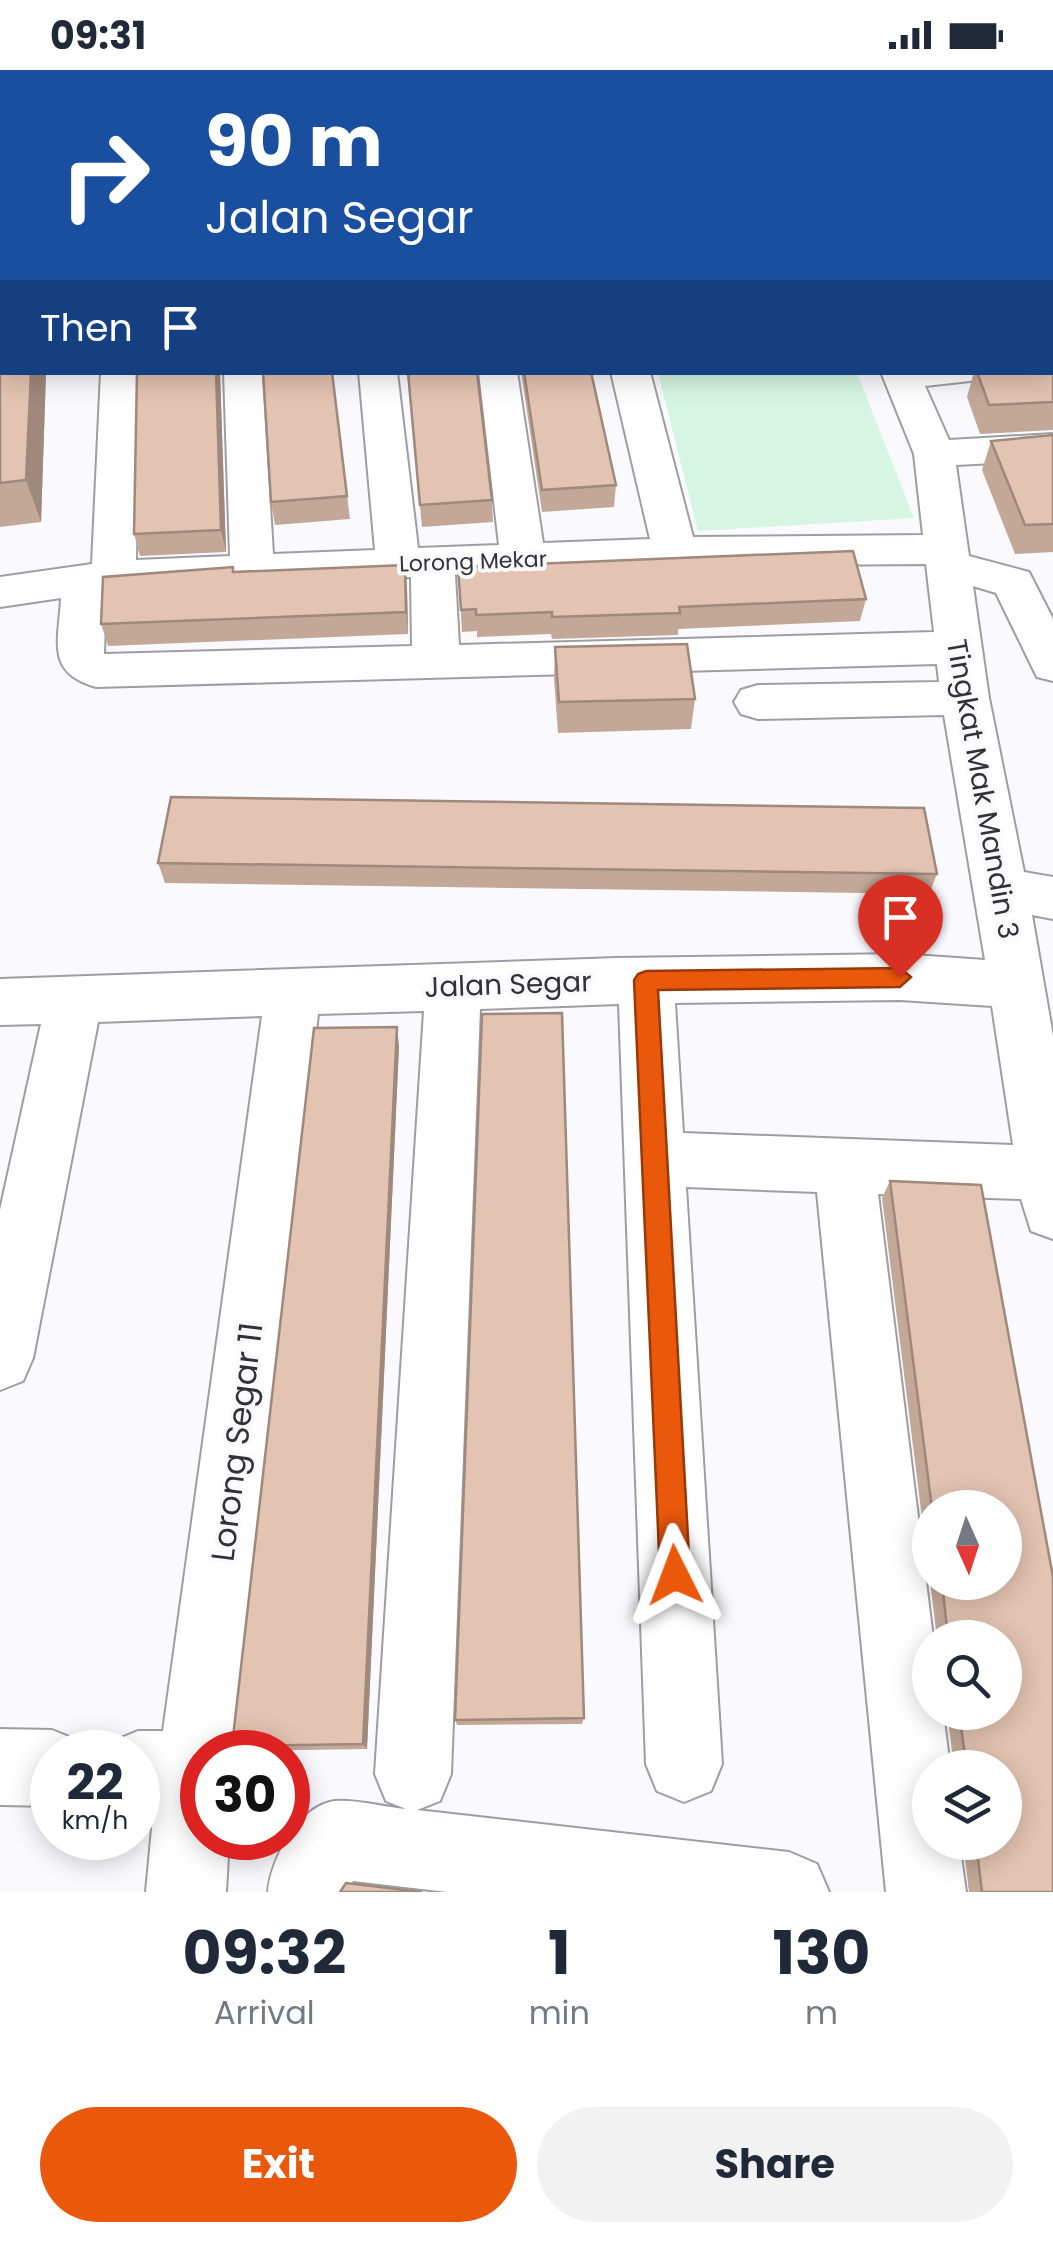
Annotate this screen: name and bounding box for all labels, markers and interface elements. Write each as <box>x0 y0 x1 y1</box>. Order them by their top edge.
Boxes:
text: 09:31 <box>50 9 146 62</box>
text: 90 m <box>205 92 383 191</box>
icon: right <box>40 110 170 240</box>
text: Jalan Segar <box>205 186 474 249</box>
icon: arrive <box>153 300 208 355</box>
text: Then <box>40 301 133 354</box>
street label: Lorong Mekar <box>399 543 547 580</box>
street label: Tingkat Mak Mandin 3 <box>937 636 1028 942</box>
pin <box>858 875 943 978</box>
icon: arrive <box>873 890 928 945</box>
street label: Jalan Segar <box>424 962 592 1007</box>
street label: Lorong Segar 11 <box>200 1320 273 1564</box>
north arrow <box>912 1490 1022 1600</box>
map controls <box>912 1490 1022 1860</box>
position arrow <box>623 1523 727 1627</box>
button: search <box>912 1620 1022 1730</box>
speed limit sign: 30 <box>180 1730 310 1860</box>
text: 22 <box>66 1747 124 1818</box>
button: layers <box>912 1750 1022 1860</box>
text: km/h <box>62 1803 128 1838</box>
text: 09:32 <box>183 1911 346 1995</box>
text: 1 <box>548 1911 571 1995</box>
text: 130 <box>772 1911 870 1995</box>
text: Arrival <box>214 1990 315 2035</box>
text: min <box>529 1990 590 2035</box>
text: m <box>805 1990 838 2035</box>
button: Exit <box>40 2107 517 2222</box>
button: Share <box>537 2107 1013 2222</box>

